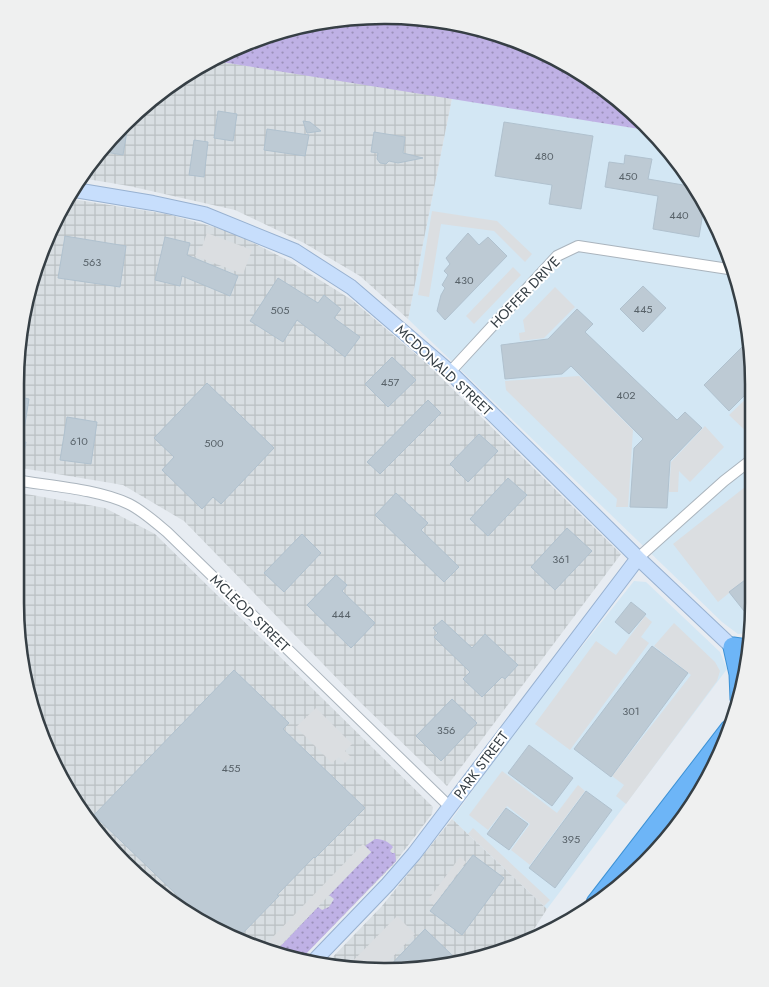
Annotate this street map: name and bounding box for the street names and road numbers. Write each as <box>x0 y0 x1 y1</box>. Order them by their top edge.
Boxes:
street label: HOFFER DRIVE <box>486 252 564 332</box>
street label: MCDONALD STREET <box>391 320 497 420</box>
street label: MCLEOD STREET <box>206 570 295 657</box>
street label: PARK STREET <box>449 727 513 803</box>

